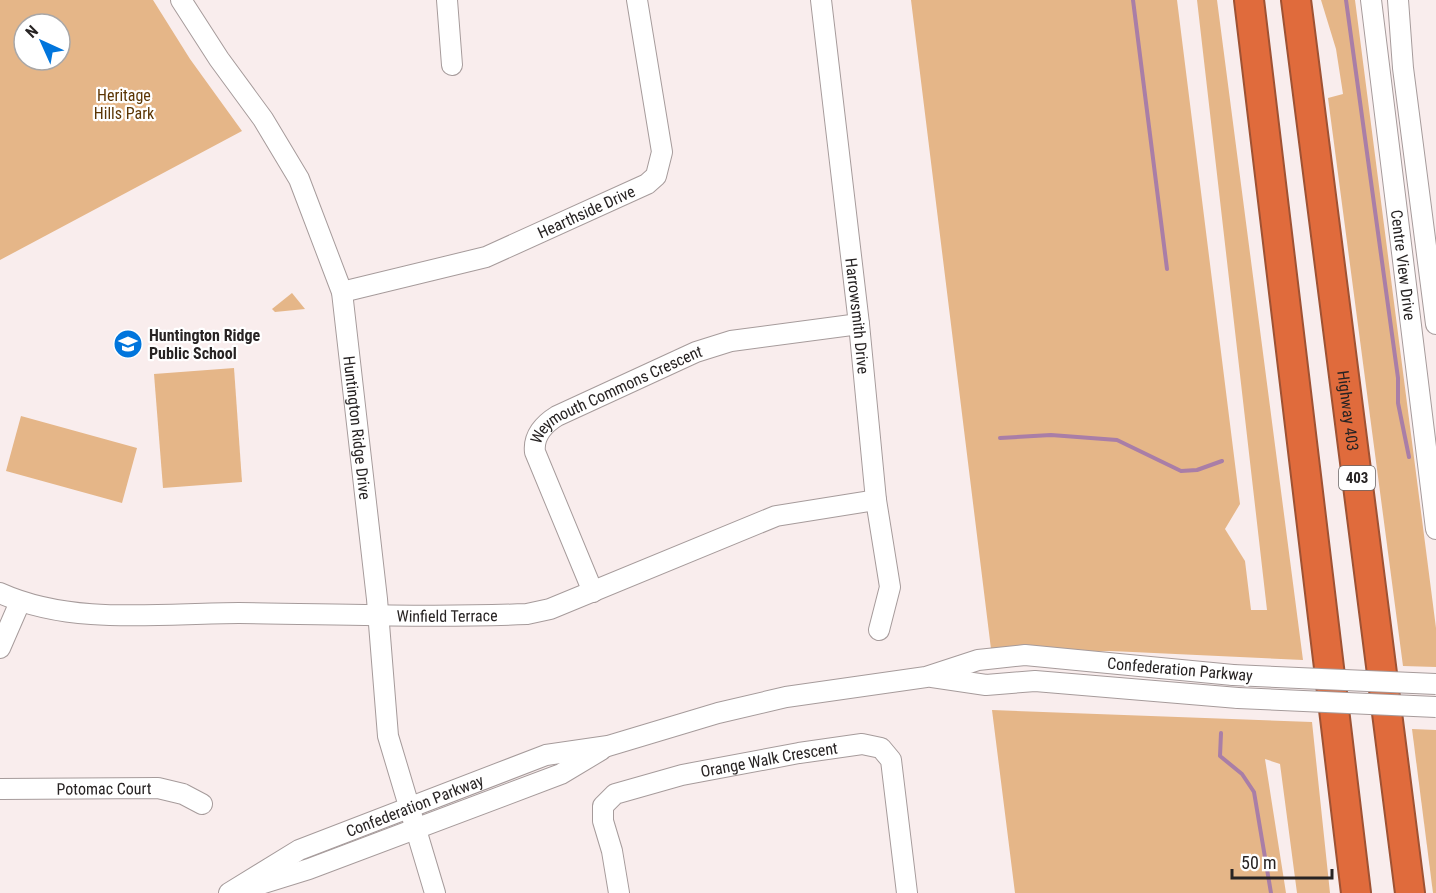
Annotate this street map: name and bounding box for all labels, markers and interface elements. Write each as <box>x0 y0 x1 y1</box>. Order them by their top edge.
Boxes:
north arrow <box>12 12 72 72</box>
text: N <box>22 22 42 42</box>
park label: Heritage Hills Park <box>94 86 155 123</box>
street label: Hearthside Drive <box>535 182 638 242</box>
street label: Centre View Drive <box>1387 209 1419 321</box>
street label: Harrowsmith Drive <box>841 257 873 375</box>
place label: Huntington Ridge Public School <box>149 326 260 363</box>
school or university icon: Huntington Ridge Public School <box>112 328 144 360</box>
street label: Weymouth Commons Crescent <box>527 342 705 446</box>
street label: Huntington Ridge Drive <box>339 355 375 501</box>
street label: Highway 403 <box>1333 369 1362 452</box>
road number: 403 <box>1339 466 1375 490</box>
street label: Winfield Terrace <box>396 606 498 626</box>
street label: Confederation Parkway <box>1106 654 1254 685</box>
street label: Orange Walk Crescent <box>699 739 839 781</box>
street label: Confederation Parkway <box>343 771 487 841</box>
street label: Potomac Court <box>56 779 152 799</box>
scale bar <box>1232 842 1332 880</box>
text: 50 m <box>1241 852 1276 873</box>

